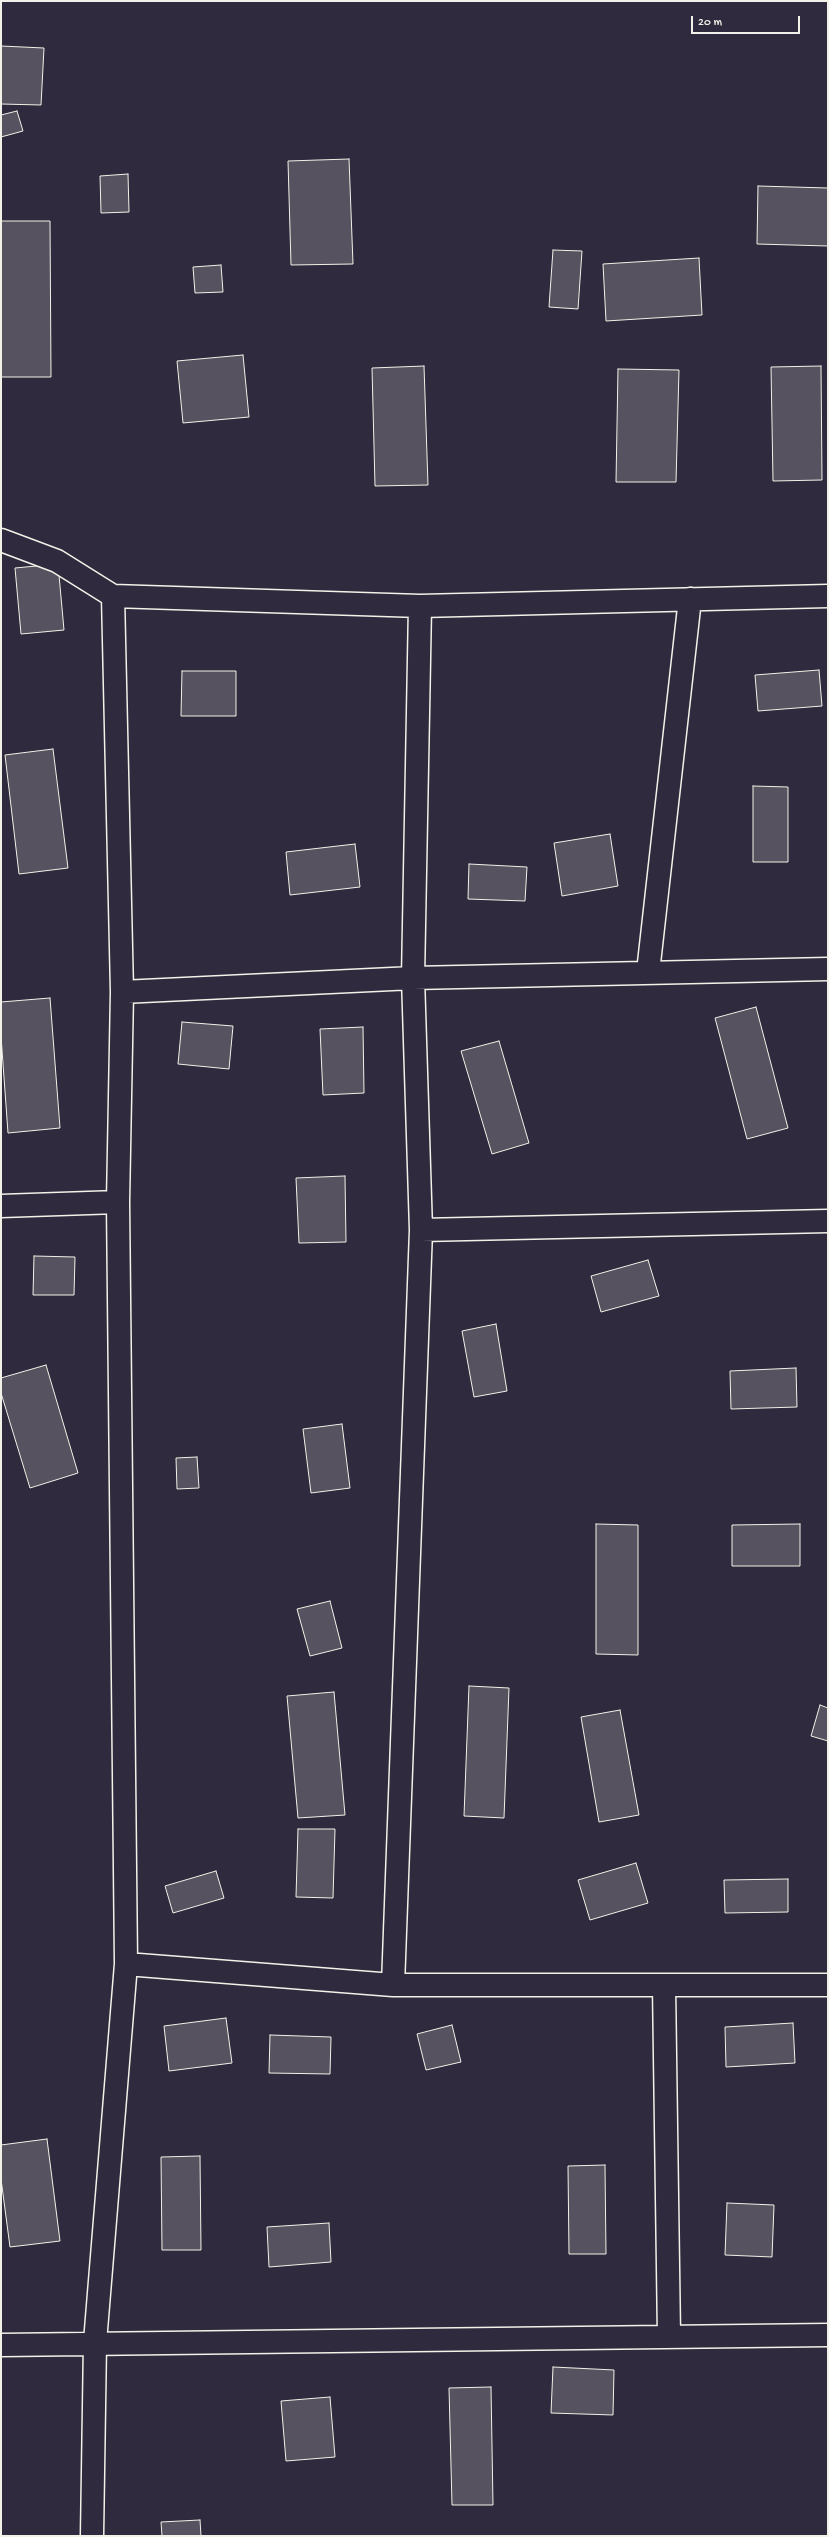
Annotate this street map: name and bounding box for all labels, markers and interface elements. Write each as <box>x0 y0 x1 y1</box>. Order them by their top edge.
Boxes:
scale bar <box>693 8 802 34</box>
text: 20 m <box>698 16 722 30</box>

